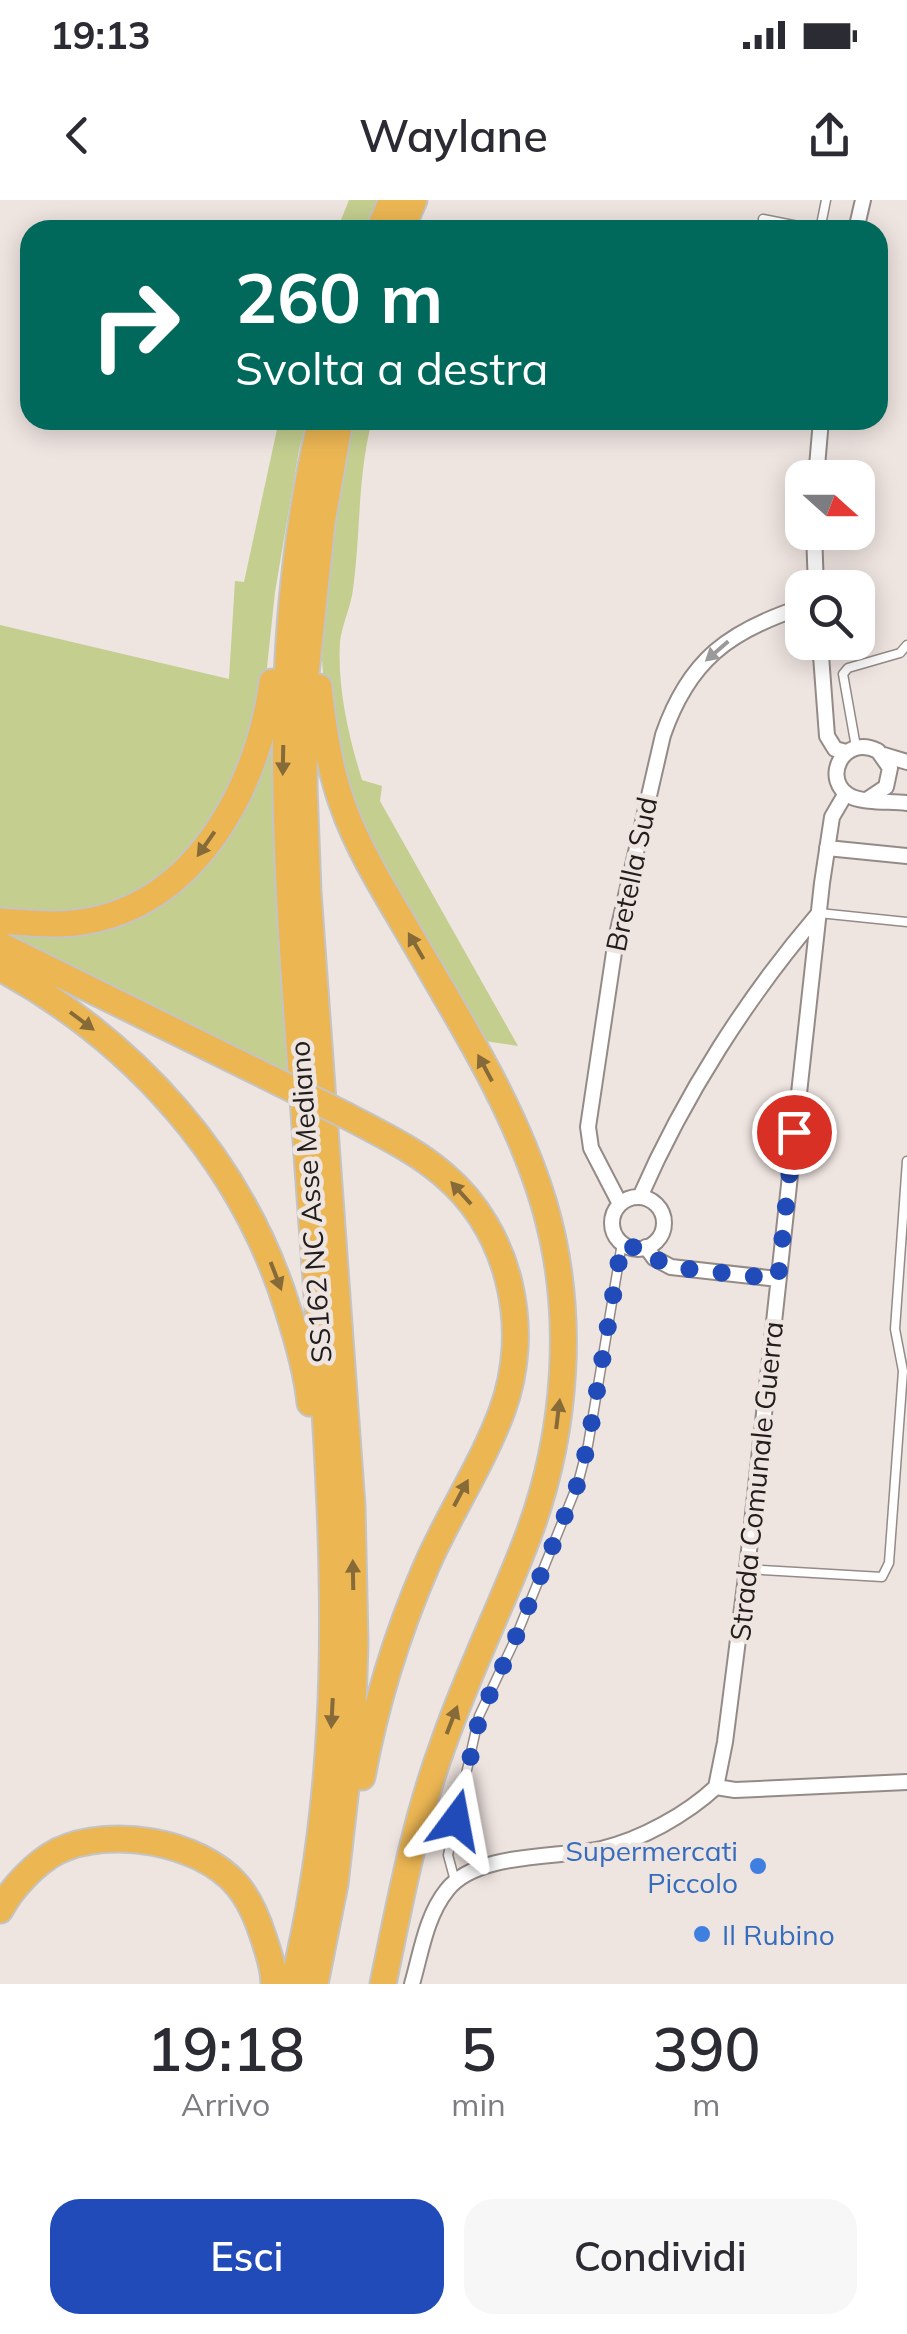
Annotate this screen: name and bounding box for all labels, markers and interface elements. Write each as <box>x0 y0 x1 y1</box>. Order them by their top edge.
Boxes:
text: 19:13 <box>50 11 151 59</box>
text: Waylane <box>359 107 548 163</box>
icon: back <box>50 108 105 163</box>
icon: share <box>802 108 857 163</box>
text: 260 m <box>235 253 443 341</box>
icon: right <box>70 260 200 390</box>
text: Svolta a destra <box>235 340 548 396</box>
north arrow <box>785 460 875 550</box>
map controls <box>785 460 875 660</box>
button: search <box>785 570 875 660</box>
one-way arrow <box>704 639 729 661</box>
one-way arrow <box>275 744 291 776</box>
street label: Bretella Sud <box>598 794 664 954</box>
one-way arrow <box>197 831 216 858</box>
one-way arrow <box>408 932 425 960</box>
one-way arrow <box>69 1010 95 1031</box>
street label: SS162 NC Asse Mediano <box>281 1040 339 1364</box>
one-way arrow <box>477 1054 494 1083</box>
pin <box>752 1090 837 1175</box>
icon: arrive <box>767 1105 822 1160</box>
one-way arrow <box>450 1181 473 1205</box>
one-way arrow <box>269 1261 284 1291</box>
street label: Strada Comunale Guerra <box>722 1320 790 1642</box>
one-way arrow <box>551 1398 567 1429</box>
one-way arrow <box>452 1478 469 1507</box>
one-way arrow <box>345 1558 361 1590</box>
one-way arrow <box>324 1697 340 1729</box>
one-way arrow <box>445 1704 460 1734</box>
position arrow <box>404 1768 508 1872</box>
place label: Supermercati Piccolo <box>565 1833 738 1900</box>
marker: Supermercati Piccolo <box>747 1855 769 1877</box>
place label: Il Rubino <box>722 1917 835 1952</box>
marker: Il Rubino <box>691 1923 713 1945</box>
text: 19:18 <box>147 2011 305 2086</box>
text: 5 <box>461 2011 497 2086</box>
text: 390 <box>652 2011 760 2086</box>
text: Arrivo <box>181 2084 270 2124</box>
text: min <box>451 2084 506 2124</box>
text: m <box>692 2084 720 2124</box>
button: Esci <box>50 2199 444 2314</box>
button: Condividi <box>464 2199 857 2314</box>

